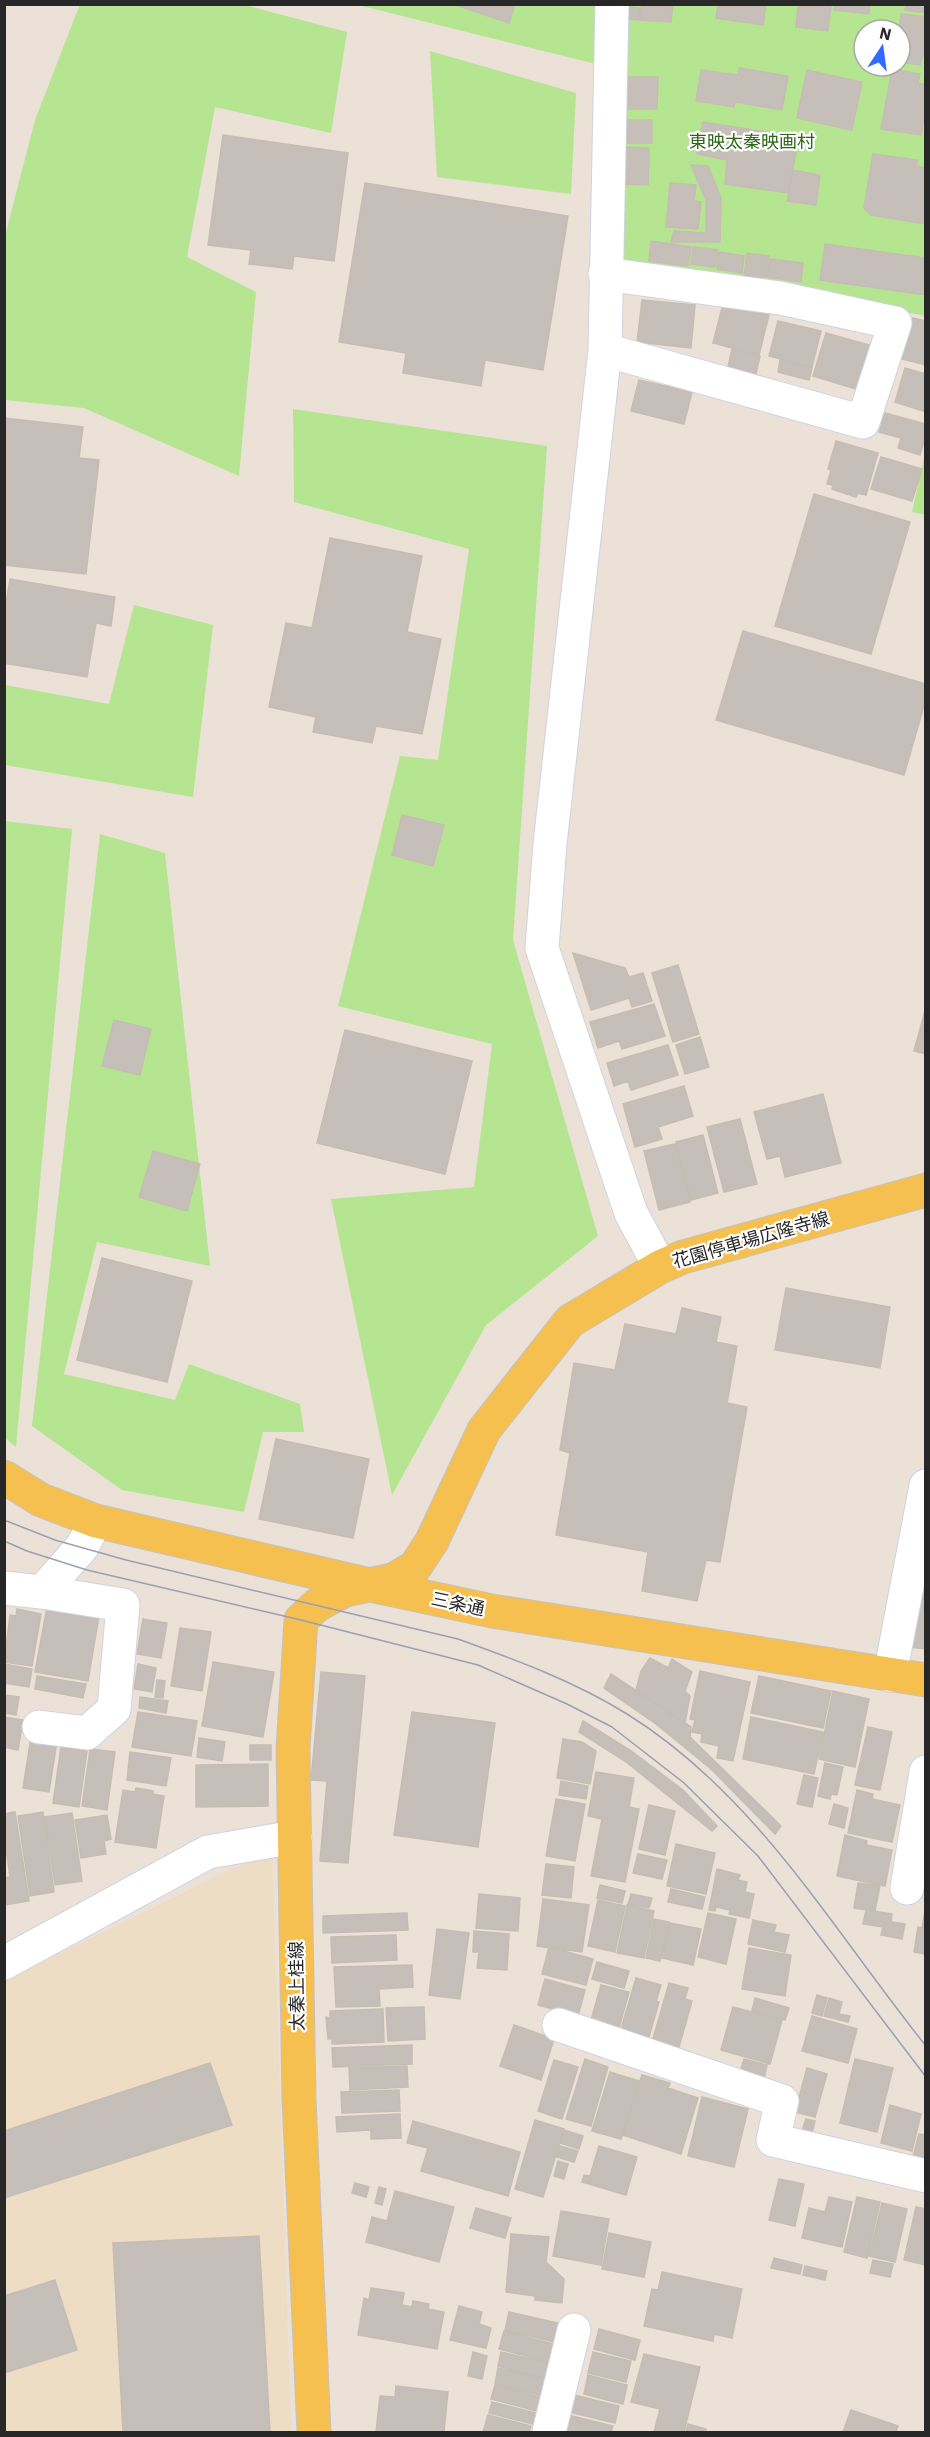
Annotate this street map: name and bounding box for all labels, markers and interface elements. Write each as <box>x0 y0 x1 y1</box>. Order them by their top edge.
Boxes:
north arrow <box>852 18 912 78</box>
text: N <box>877 22 893 44</box>
park label: 東映太秦映画村 <box>689 130 815 153</box>
street label: 花園停車場広隆寺線 <box>670 1206 832 1273</box>
street label: 三条通 <box>429 1587 487 1620</box>
street label: 太秦上桂線 <box>284 1941 309 2031</box>

